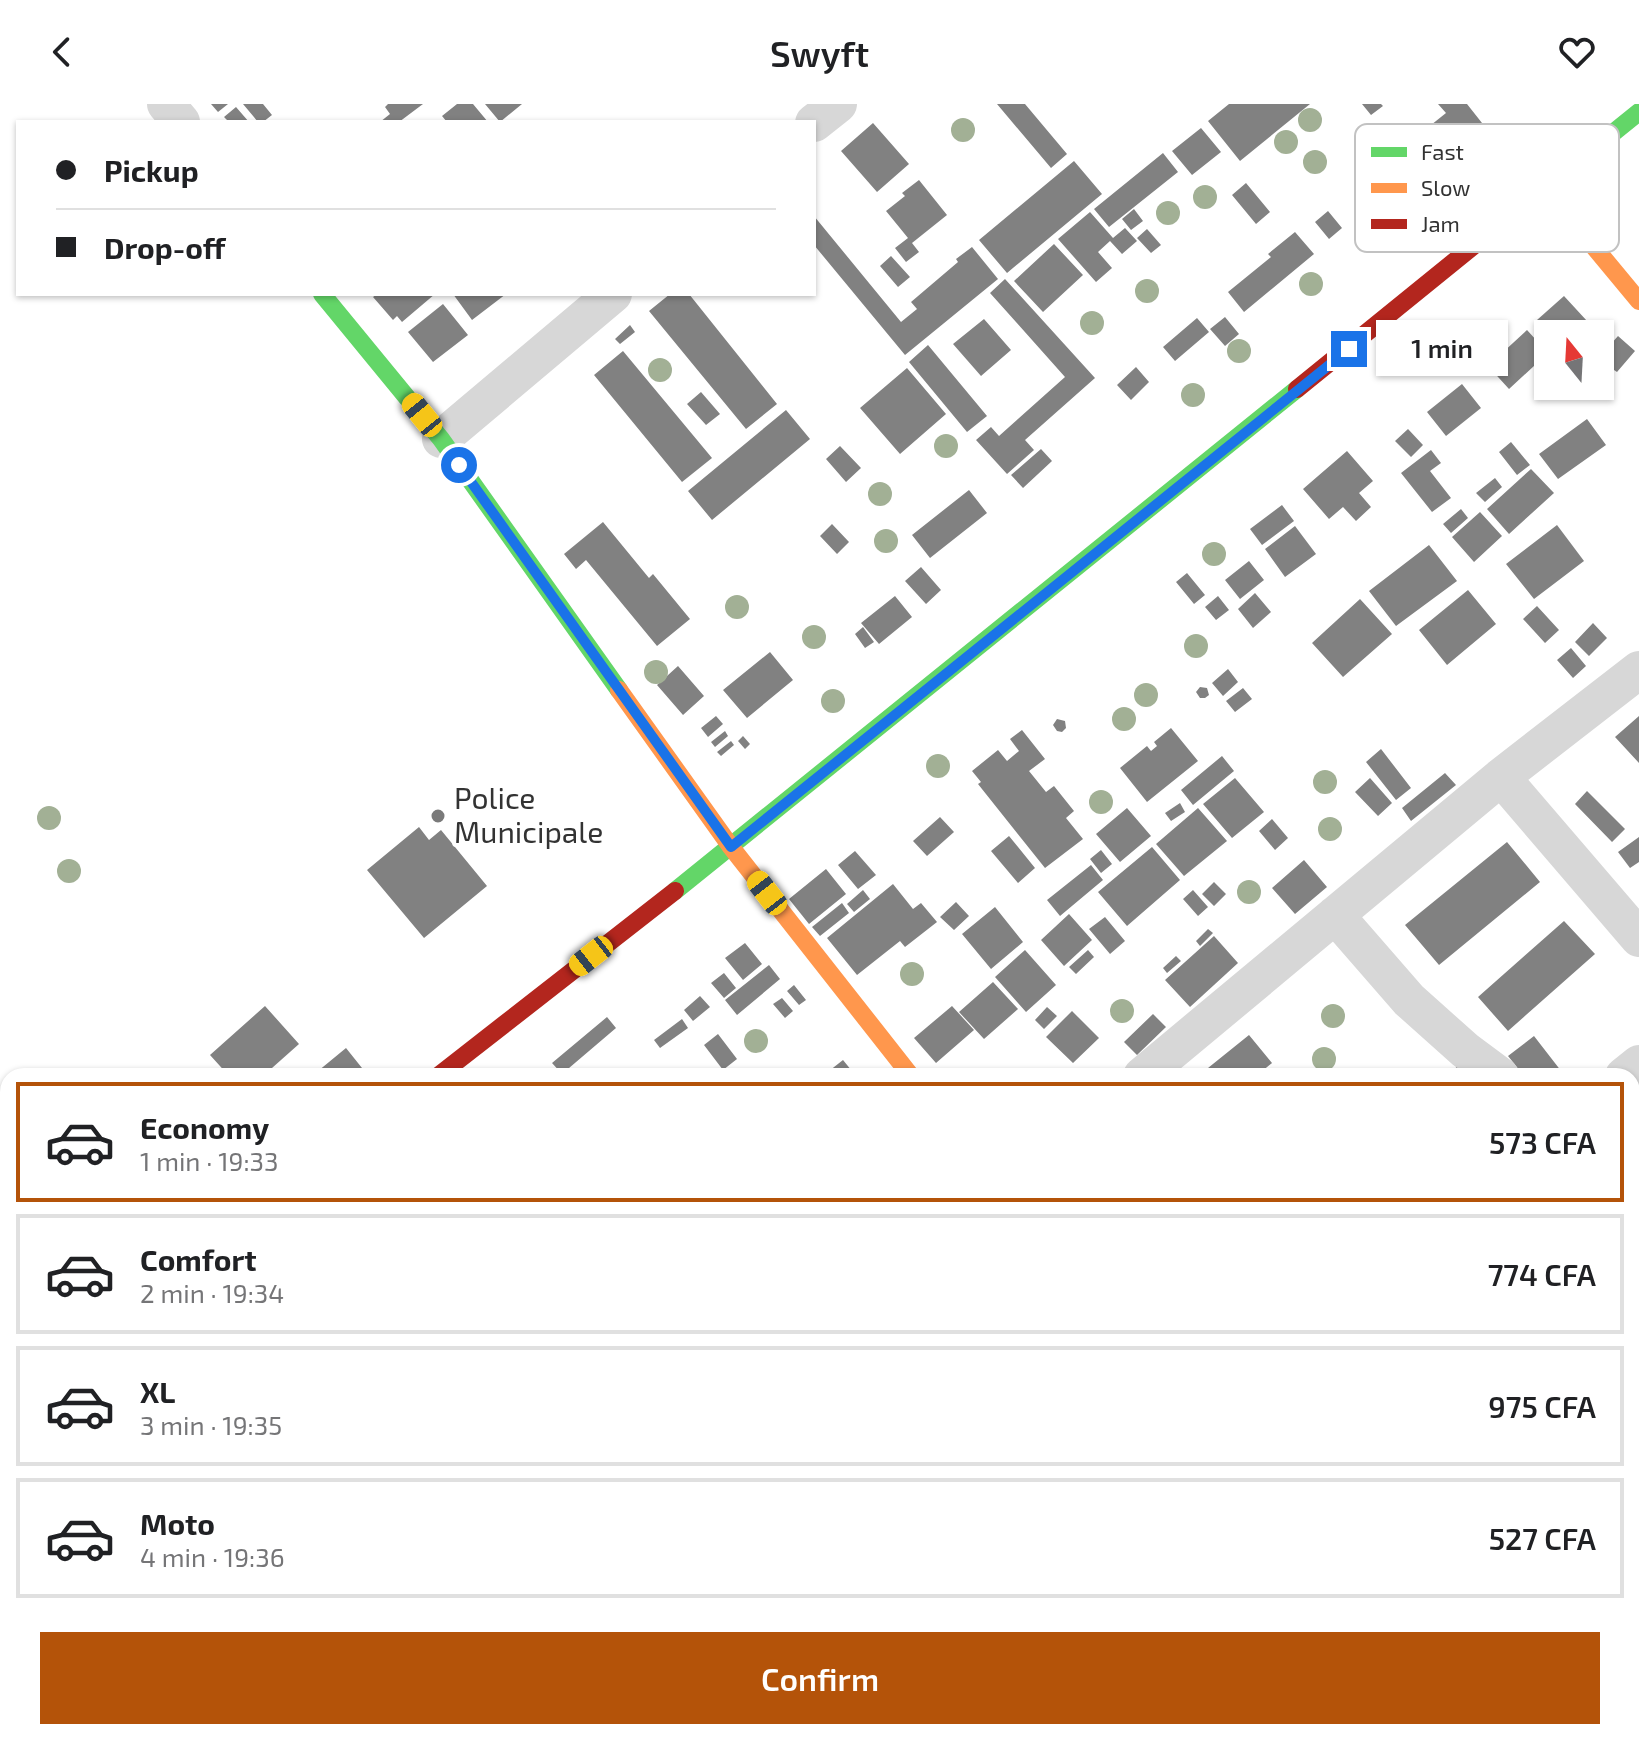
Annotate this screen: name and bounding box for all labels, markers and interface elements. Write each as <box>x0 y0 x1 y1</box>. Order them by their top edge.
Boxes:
icon: back <box>40 30 84 74</box>
icon: heart <box>1555 30 1599 74</box>
text: Swyft <box>770 31 869 74</box>
legend <box>1355 124 1619 252</box>
text: Fast <box>1421 138 1464 164</box>
text: Pickup <box>104 152 199 188</box>
text: Slow <box>1421 174 1470 200</box>
text: Jam <box>1421 210 1460 236</box>
text: Drop-off <box>104 229 226 265</box>
north arrow <box>1534 320 1614 400</box>
map controls <box>1534 320 1614 400</box>
callout: 1 min <box>1377 321 1509 377</box>
route end <box>1331 331 1367 367</box>
text: 1 min <box>1411 332 1473 363</box>
car <box>398 389 446 441</box>
route start <box>441 447 477 483</box>
place label: Police Municipale <box>454 779 603 849</box>
marker: Police Municipale <box>429 807 447 825</box>
car <box>743 867 791 919</box>
car <box>565 932 617 980</box>
icon: car <box>44 1106 116 1178</box>
text: Economy <box>140 1109 269 1145</box>
text: 573 CFA <box>1489 1124 1596 1160</box>
text: 1 min · 19:33 <box>140 1145 278 1176</box>
icon: car <box>44 1238 116 1310</box>
text: Comfort <box>140 1241 257 1277</box>
text: 774 CFA <box>1488 1256 1596 1292</box>
text: 2 min · 19:34 <box>140 1277 284 1308</box>
icon: car <box>44 1370 116 1442</box>
text: XL <box>140 1373 175 1409</box>
text: 975 CFA <box>1488 1388 1596 1424</box>
text: 3 min · 19:35 <box>140 1409 282 1440</box>
icon: car <box>44 1502 116 1574</box>
text: Moto <box>140 1505 215 1541</box>
text: 527 CFA <box>1489 1520 1596 1556</box>
text: 4 min · 19:36 <box>140 1541 285 1572</box>
button: Confirm <box>40 1632 1600 1724</box>

